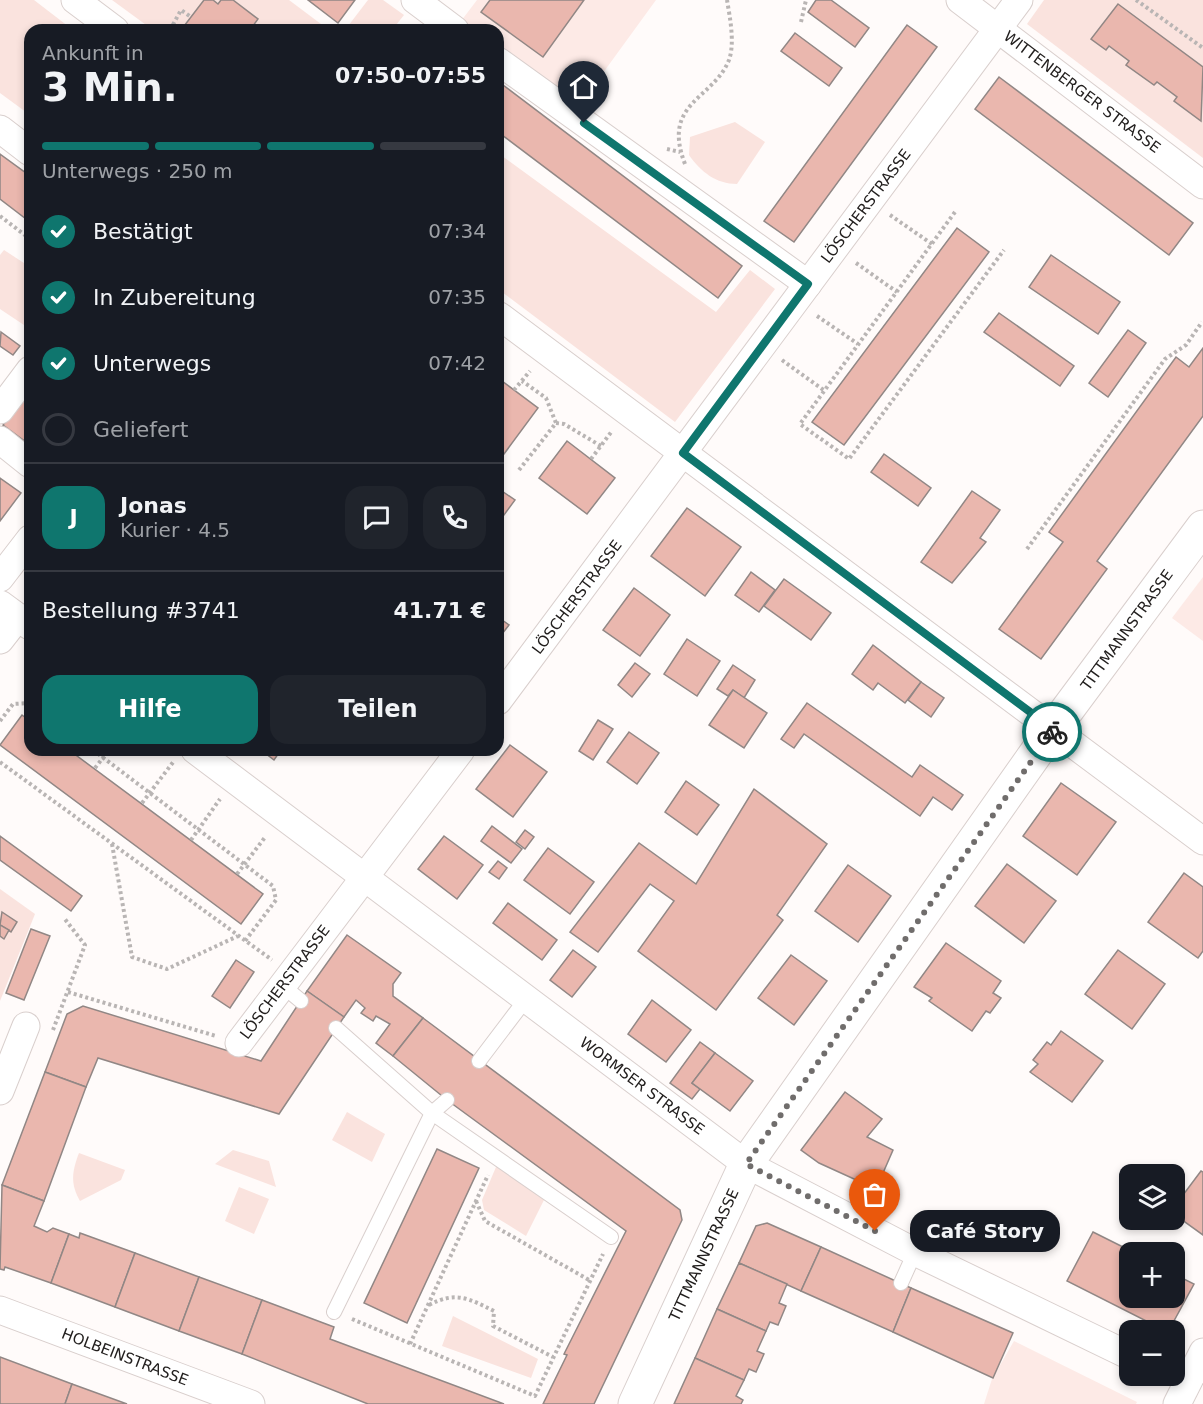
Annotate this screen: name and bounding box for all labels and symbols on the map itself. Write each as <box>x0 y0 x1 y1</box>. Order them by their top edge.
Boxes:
street label: WITTENBERGER STRASSE <box>1000 27 1164 157</box>
pin <box>558 61 609 123</box>
street label: LÖSCHERSTRASSE <box>816 145 915 267</box>
street label: LÖSCHERSTRASSE <box>527 536 626 658</box>
street label: TITTMANNSTRASSE <box>1077 566 1177 695</box>
courier <box>1022 702 1082 762</box>
street label: LÖSCHERSTRASSE <box>235 921 334 1043</box>
street label: WORMSER STRASSE <box>576 1033 708 1139</box>
pin <box>849 1169 900 1231</box>
street label: TITTMANNSTRASSE <box>665 1186 743 1325</box>
callout: Café Story <box>911 1210 1061 1252</box>
street label: HOLBEINSTRASSE <box>59 1325 191 1389</box>

